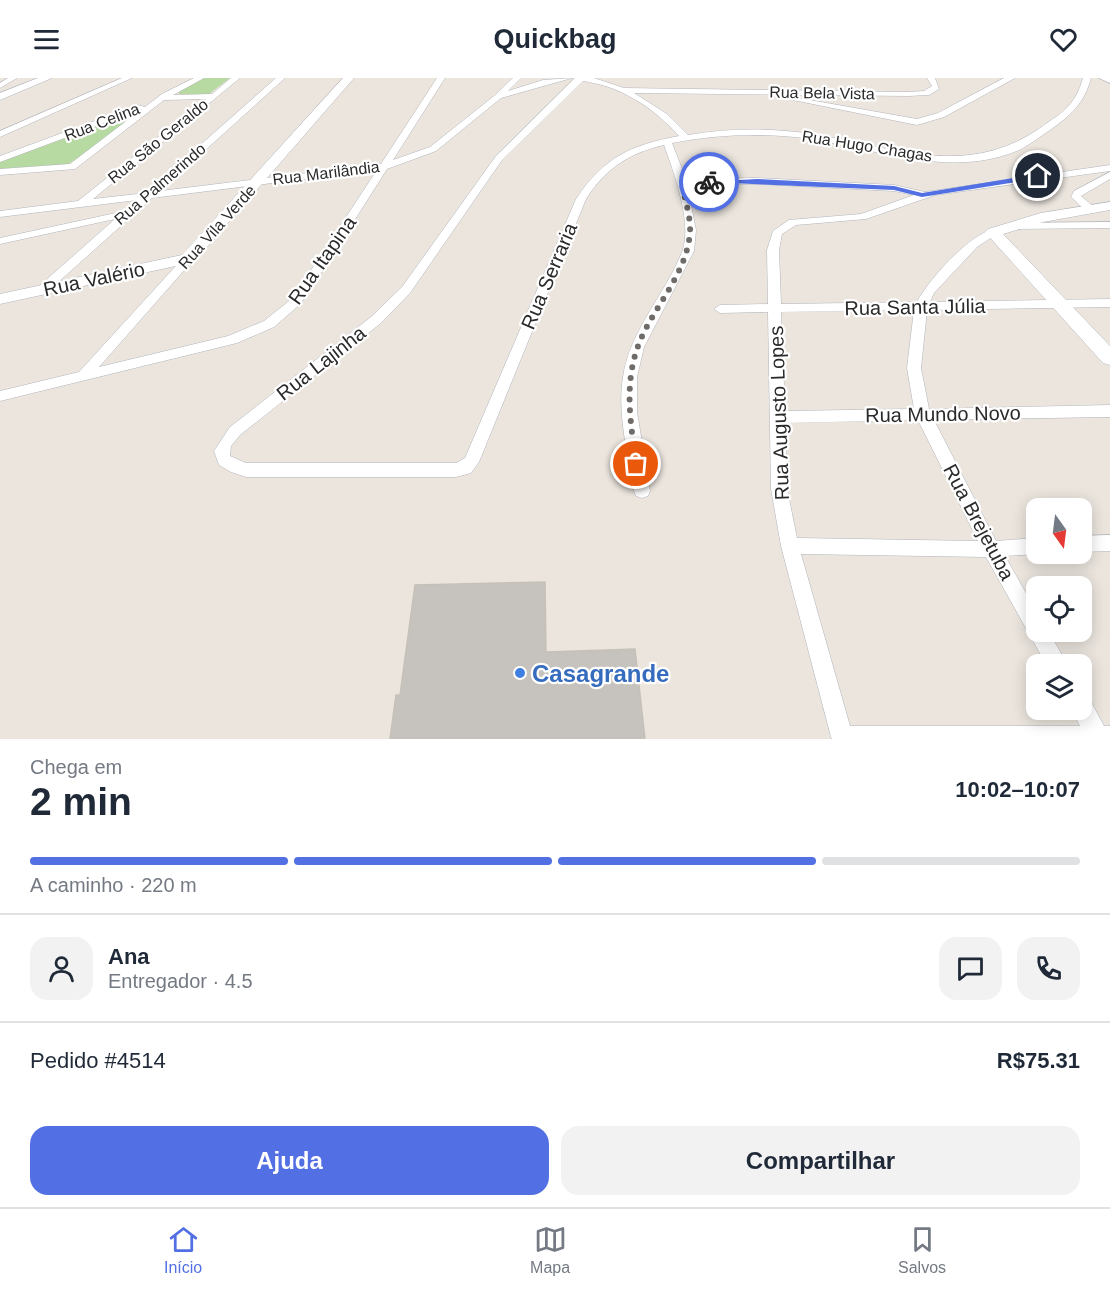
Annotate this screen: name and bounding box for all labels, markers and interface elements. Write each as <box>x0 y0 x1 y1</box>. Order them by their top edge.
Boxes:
icon: menu <box>30 23 63 56</box>
icon: heart <box>1047 23 1080 56</box>
text: Quickbag <box>493 24 617 54</box>
street label: Rua Bela Vista <box>769 84 875 102</box>
street label: Rua São Geraldo <box>105 95 211 187</box>
street label: Rua Celina <box>62 100 142 144</box>
street label: Rua Hugo Chagas <box>801 127 933 165</box>
street label: Rua Palmerindo <box>111 140 209 228</box>
pin <box>1012 150 1063 201</box>
courier <box>679 152 739 212</box>
street label: Rua Marilândia <box>272 158 381 188</box>
icon: home <box>1021 159 1054 192</box>
icon: bike <box>693 166 726 199</box>
street label: Rua Vila Verde <box>175 182 259 272</box>
street label: Rua Itapina <box>284 211 361 308</box>
street label: Rua Serraria <box>517 219 582 332</box>
street label: Rua Valério <box>41 258 147 300</box>
street label: Rua Santa Júlia <box>844 295 987 319</box>
street label: Rua Lajinha <box>272 321 371 405</box>
street label: Rua Augusto Lopes <box>765 325 793 501</box>
street label: Rua Mundo Novo <box>865 402 1021 426</box>
pin <box>610 438 661 489</box>
icon: bag <box>619 447 652 480</box>
street label: Rua Brejetuba <box>939 460 1019 584</box>
north arrow <box>1026 498 1092 564</box>
map controls <box>1026 498 1092 720</box>
button: locate <box>1026 576 1092 642</box>
button: layers <box>1026 654 1092 720</box>
place label: Casagrande <box>532 660 669 687</box>
marker: Casagrande <box>513 666 527 680</box>
text: Chega em <box>30 756 122 778</box>
text: 10:02–10:07 <box>955 777 1080 802</box>
text: 2 min <box>30 780 132 823</box>
text: A caminho · 220 m <box>30 874 197 896</box>
button: person <box>30 937 93 1000</box>
button: chat <box>939 937 1002 1000</box>
button: phone <box>1017 937 1080 1000</box>
text: Ana <box>108 944 150 969</box>
text: Entregador · 4.5 <box>108 970 253 992</box>
text: Pedido #4514 <box>30 1048 166 1073</box>
text: R$75.31 <box>997 1048 1080 1073</box>
button: Ajuda <box>30 1126 549 1195</box>
button: Compartilhar <box>561 1126 1080 1195</box>
tab: Início <box>164 1223 202 1277</box>
tab: Mapa <box>530 1223 570 1277</box>
tab: Salvos <box>898 1223 946 1277</box>

